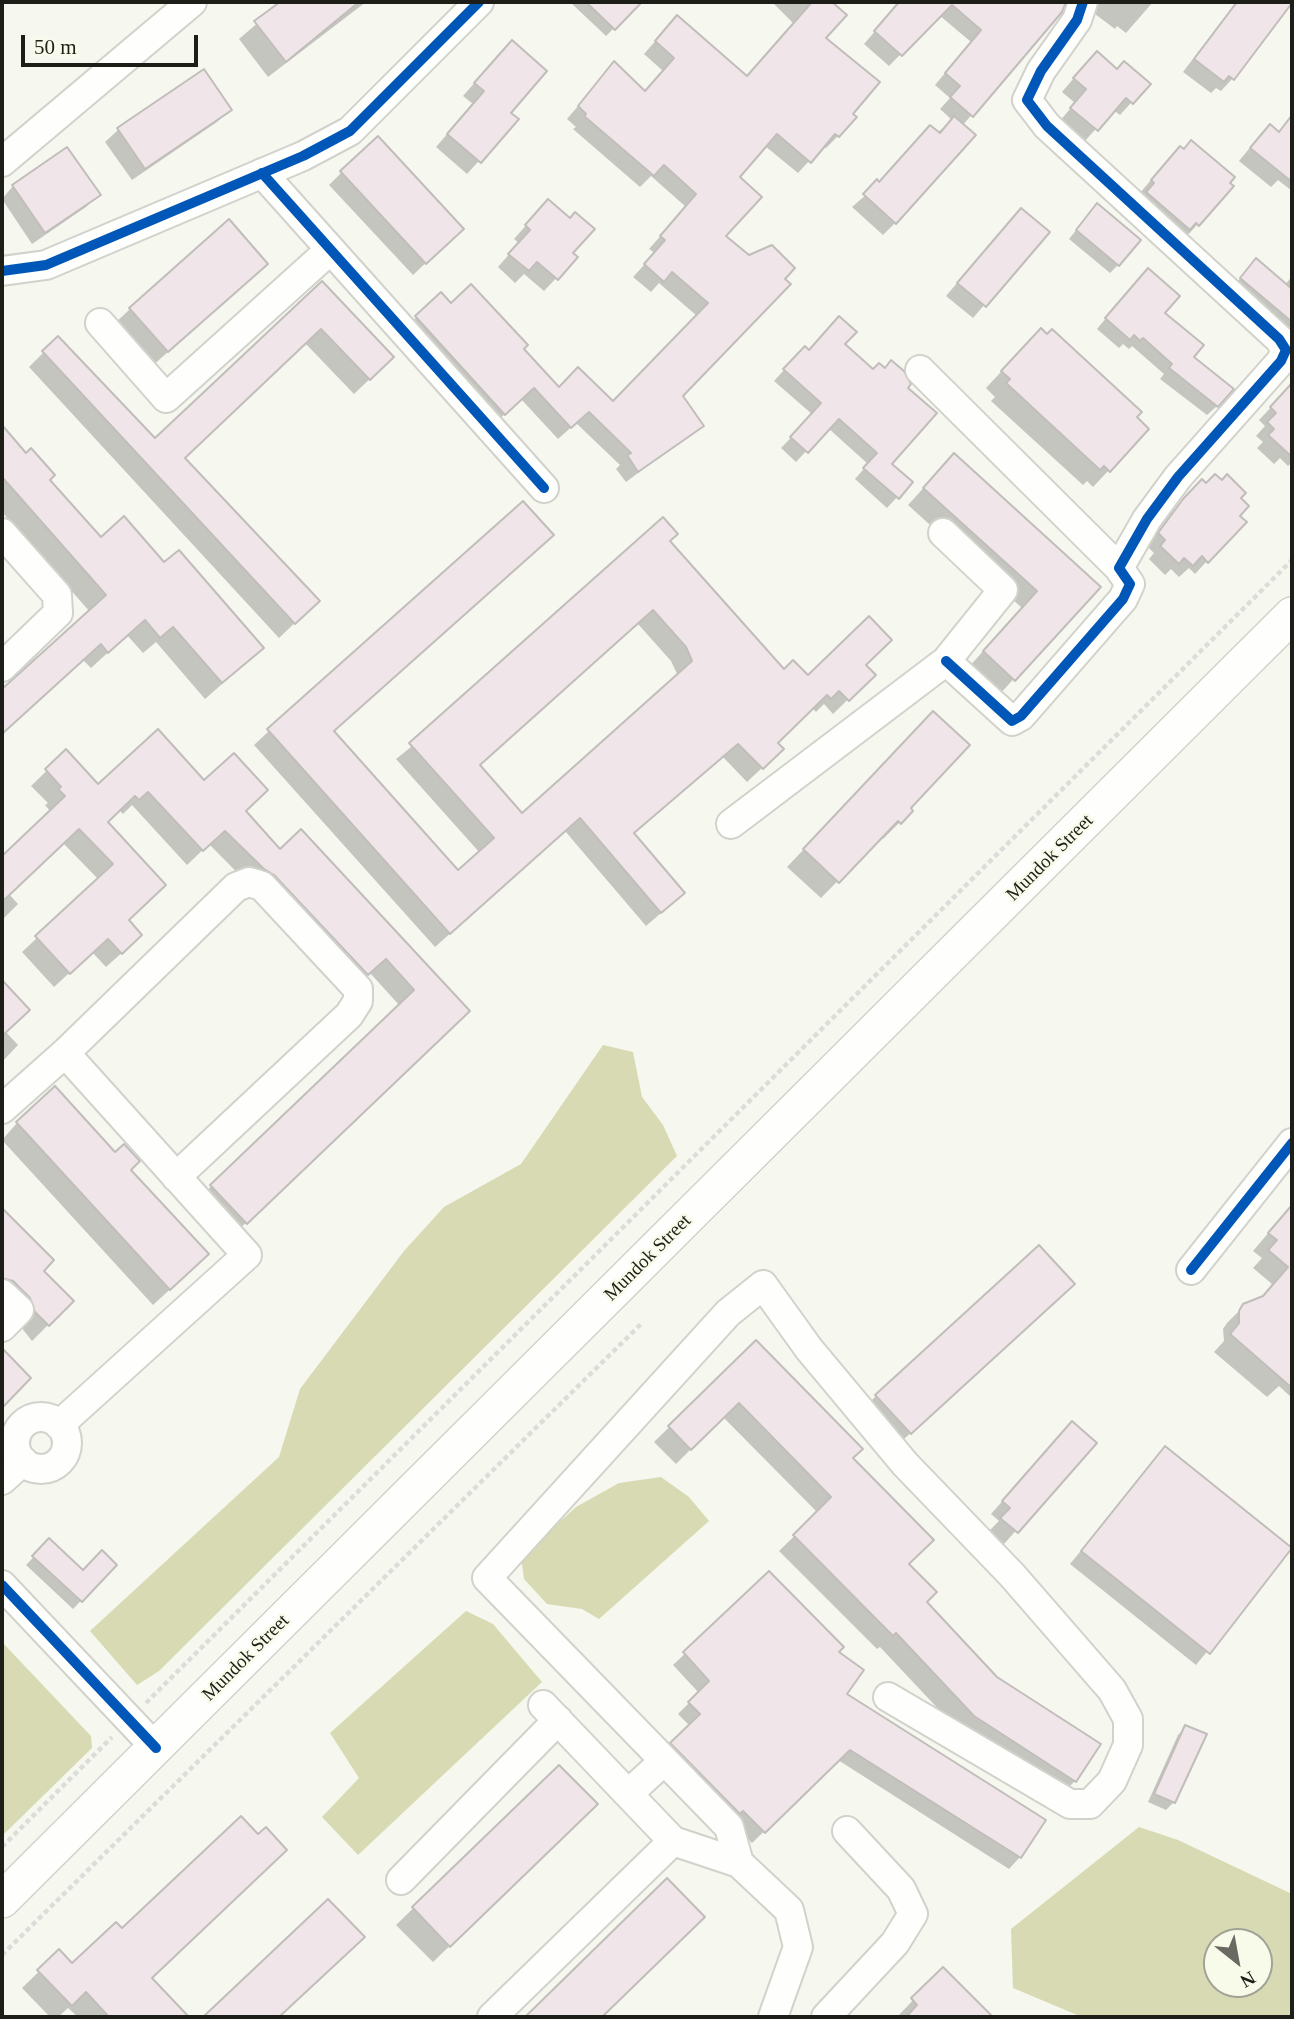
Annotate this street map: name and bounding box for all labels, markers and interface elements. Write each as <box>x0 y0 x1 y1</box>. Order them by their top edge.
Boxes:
scale bar <box>24 21 201 65</box>
text: 50 m <box>34 35 77 59</box>
street label: Mundok Street <box>1002 810 1098 906</box>
street label: Mundok Street <box>600 1210 696 1306</box>
street label: Mundok Street <box>198 1610 294 1706</box>
north arrow <box>1203 1928 1273 1998</box>
text: N <box>1237 1967 1259 1992</box>

